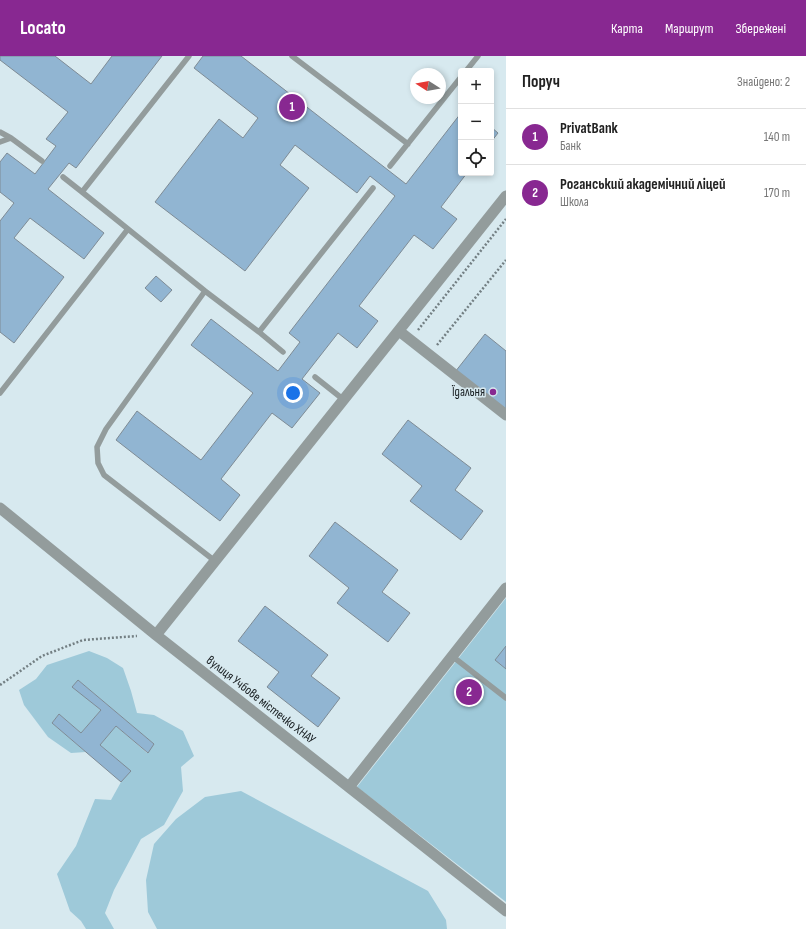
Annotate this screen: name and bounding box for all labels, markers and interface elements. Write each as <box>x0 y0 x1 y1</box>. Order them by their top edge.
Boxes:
text: Locato <box>20 17 66 40</box>
text: Карта <box>611 20 643 37</box>
text: Маршрут <box>665 20 713 37</box>
text: Збережені <box>735 20 786 37</box>
north arrow <box>410 68 446 104</box>
map controls <box>458 68 494 176</box>
button: + <box>458 68 494 104</box>
text: Поруч <box>522 72 560 92</box>
text: Знайдено: 2 <box>737 74 790 90</box>
pin: 1 <box>279 92 305 122</box>
button: − <box>458 104 494 140</box>
text: PrivatBank <box>560 119 618 138</box>
text: 1 <box>532 129 538 145</box>
text: 140 m <box>764 129 790 145</box>
text: Банк <box>560 138 581 154</box>
button: locate <box>458 140 494 176</box>
text: Роганський академічний ліцей <box>560 175 726 194</box>
text: 2 <box>532 185 538 201</box>
text: 170 m <box>764 185 790 201</box>
text: Школа <box>560 194 589 210</box>
your location <box>283 383 303 403</box>
place label: Їдальня <box>451 384 485 400</box>
marker: Їдальня <box>488 387 498 397</box>
street label: вулиця Учбове містечко ХНАУ <box>203 652 319 748</box>
pin: 2 <box>456 677 482 707</box>

